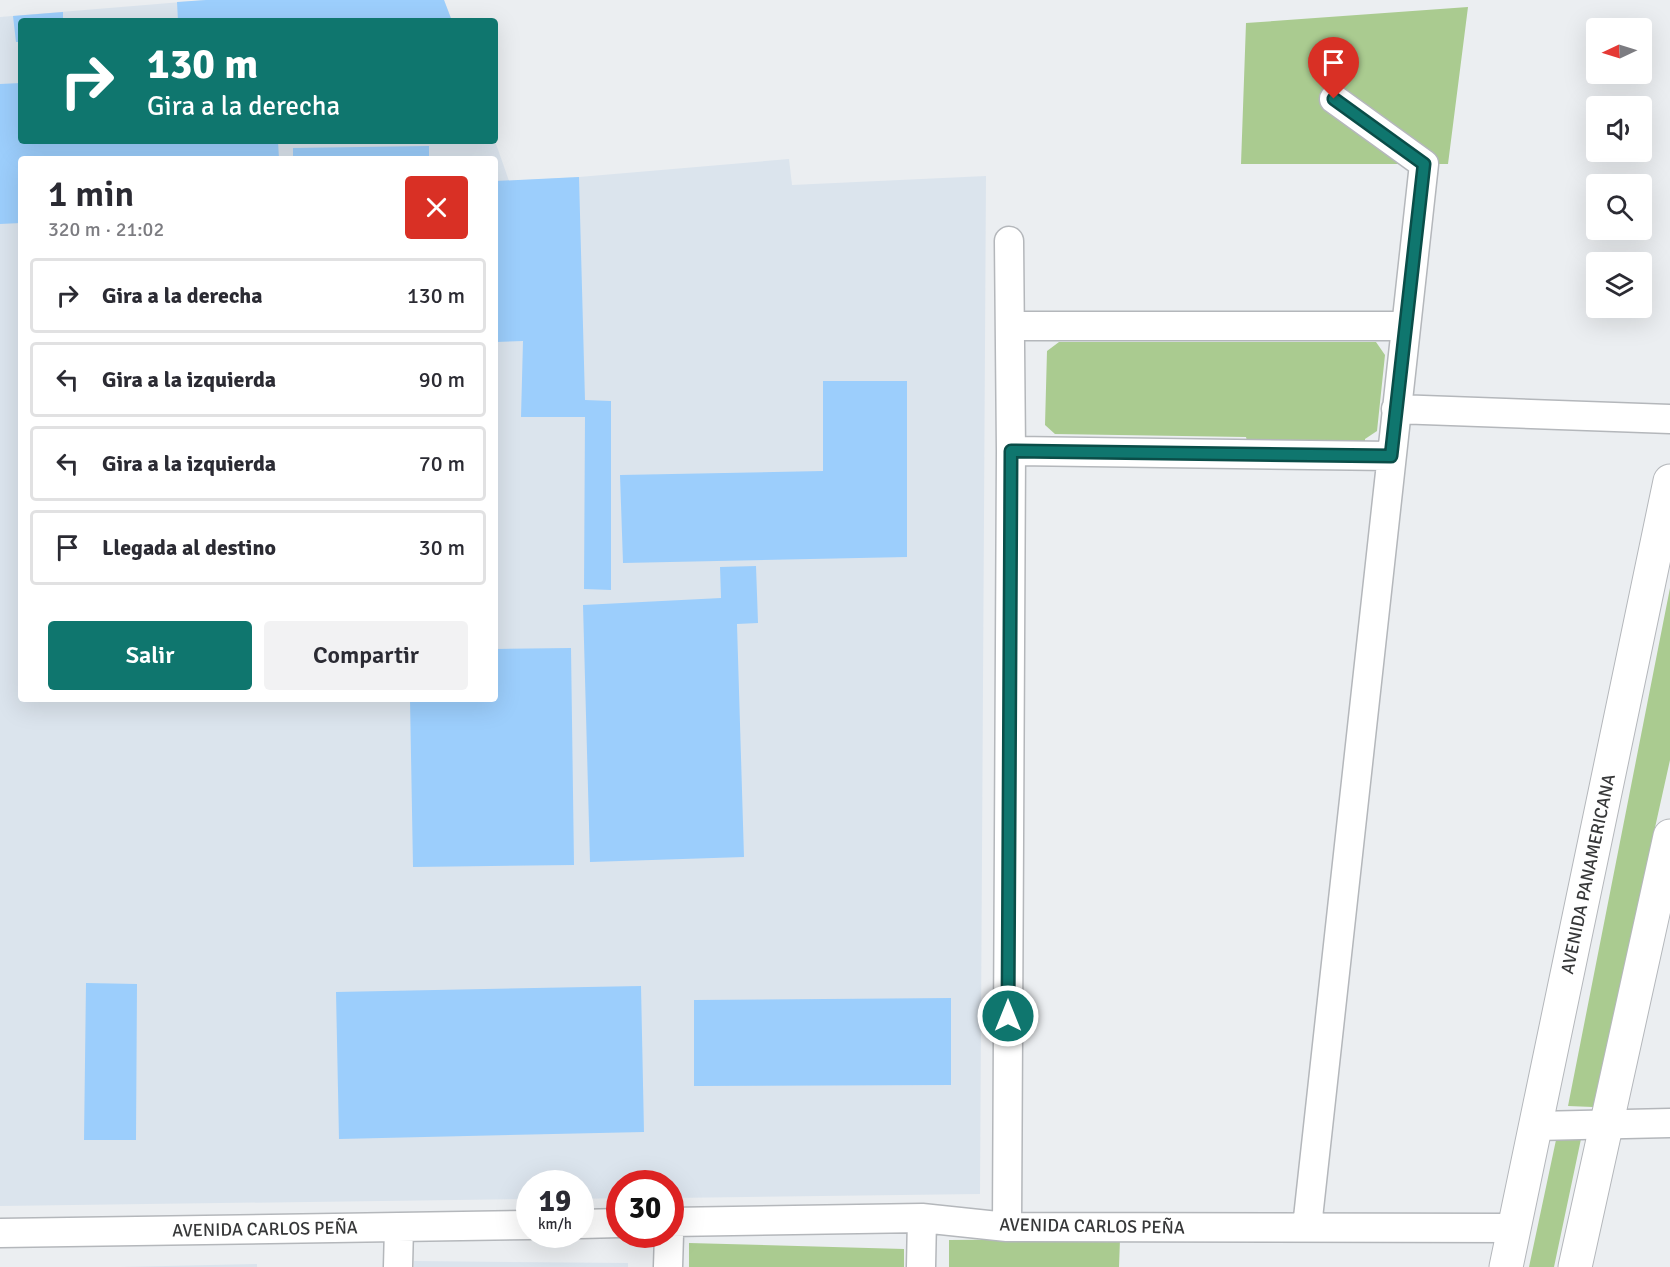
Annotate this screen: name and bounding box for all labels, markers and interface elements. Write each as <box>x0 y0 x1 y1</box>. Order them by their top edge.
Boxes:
north arrow <box>1586 18 1652 84</box>
map controls <box>1586 18 1652 318</box>
pin <box>1308 37 1359 99</box>
text: 130 m <box>147 39 258 90</box>
icon: right <box>48 42 126 120</box>
icon: arrive <box>1317 46 1350 79</box>
text: Gira a la derecha <box>147 90 340 123</box>
button: sound <box>1586 96 1652 162</box>
text: 1 min <box>48 172 134 217</box>
button: search <box>1586 174 1652 240</box>
button: close <box>405 176 468 239</box>
text: 320 m · 21:02 <box>48 217 164 242</box>
button: layers <box>1586 252 1652 318</box>
icon: right <box>51 279 84 312</box>
text: Gira a la derecha <box>102 282 263 309</box>
text: 130 m <box>407 282 465 309</box>
icon: left <box>51 363 84 396</box>
text: Gira a la izquierda <box>102 366 276 393</box>
text: 90 m <box>419 366 465 393</box>
icon: left <box>51 447 84 480</box>
text: Gira a la izquierda <box>102 450 276 477</box>
text: 70 m <box>419 450 465 477</box>
icon: arrive <box>51 531 84 564</box>
text: Llegada al destino <box>102 534 276 561</box>
text: 30 m <box>419 534 465 561</box>
button: Salir <box>48 621 252 690</box>
button: Compartir <box>264 621 468 690</box>
street label: AVENIDA PANAMERICANA <box>1556 772 1620 976</box>
position arrow <box>976 984 1040 1048</box>
speed limit sign: 30 <box>606 1170 684 1248</box>
text: 19 <box>539 1183 571 1220</box>
street label: AVENIDA CARLOS PEÑA <box>999 1213 1185 1239</box>
text: km/h <box>538 1215 572 1233</box>
street label: AVENIDA CARLOS PEÑA <box>172 1216 358 1242</box>

